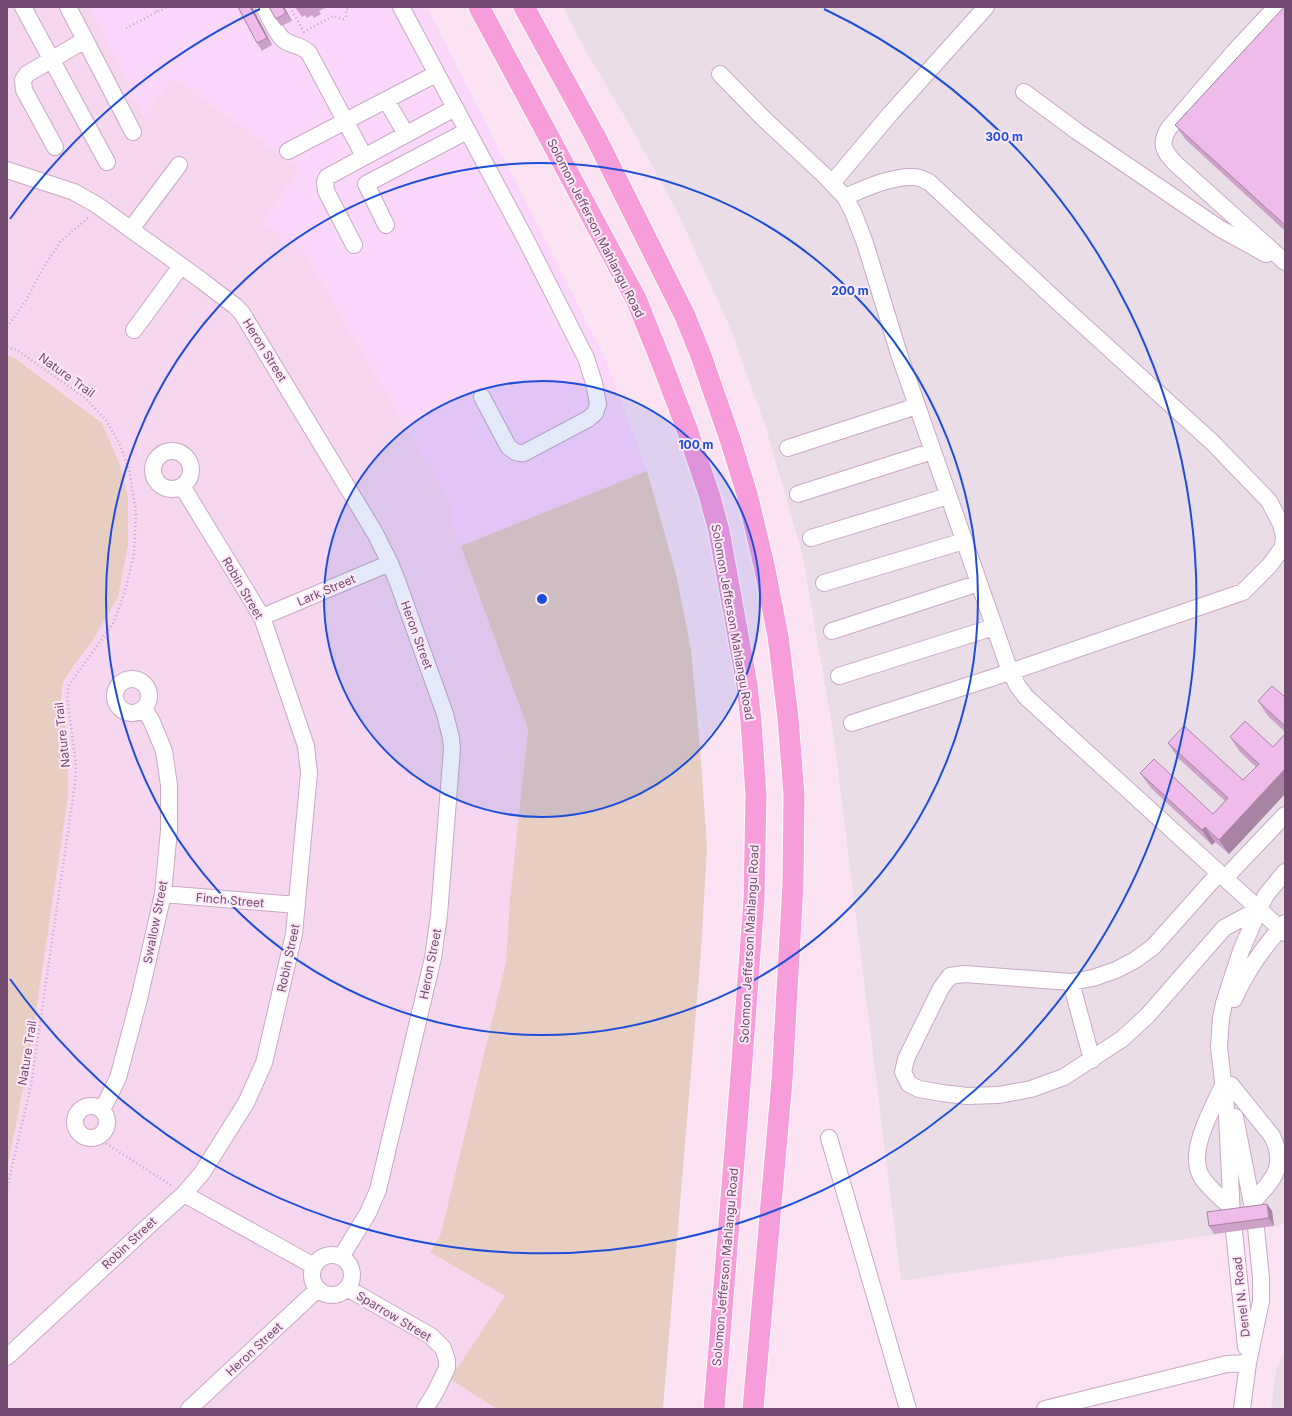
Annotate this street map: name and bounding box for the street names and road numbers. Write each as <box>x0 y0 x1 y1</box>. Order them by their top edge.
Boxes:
street label: Solomon Jefferson Mahlangu Road <box>544 136 648 320</box>
street label: Heron Street <box>240 316 290 384</box>
street label: Nature Trail <box>36 350 98 400</box>
street label: Solomon Jefferson Mahlangu Road <box>708 523 758 721</box>
street label: Robin Street <box>219 554 267 622</box>
street label: Lark Street <box>295 571 358 609</box>
street label: Heron Street <box>398 599 436 671</box>
street label: Nature Trail <box>51 702 73 768</box>
street label: Solomon Jefferson Mahlangu Road <box>736 844 762 1044</box>
street label: Swallow Street <box>140 879 170 965</box>
street label: Finch Street <box>195 890 265 910</box>
street label: Robin Street <box>273 922 303 993</box>
street label: Heron Street <box>416 927 444 1001</box>
street label: Nature Trail <box>14 1019 40 1087</box>
street label: Solomon Jefferson Mahlangu Road <box>709 1167 741 1367</box>
street label: Robin Street <box>99 1214 160 1272</box>
street label: Denel N. Road <box>1229 1256 1253 1338</box>
street label: Sparrow Street <box>354 1288 434 1344</box>
street label: Heron Street <box>223 1319 285 1379</box>

